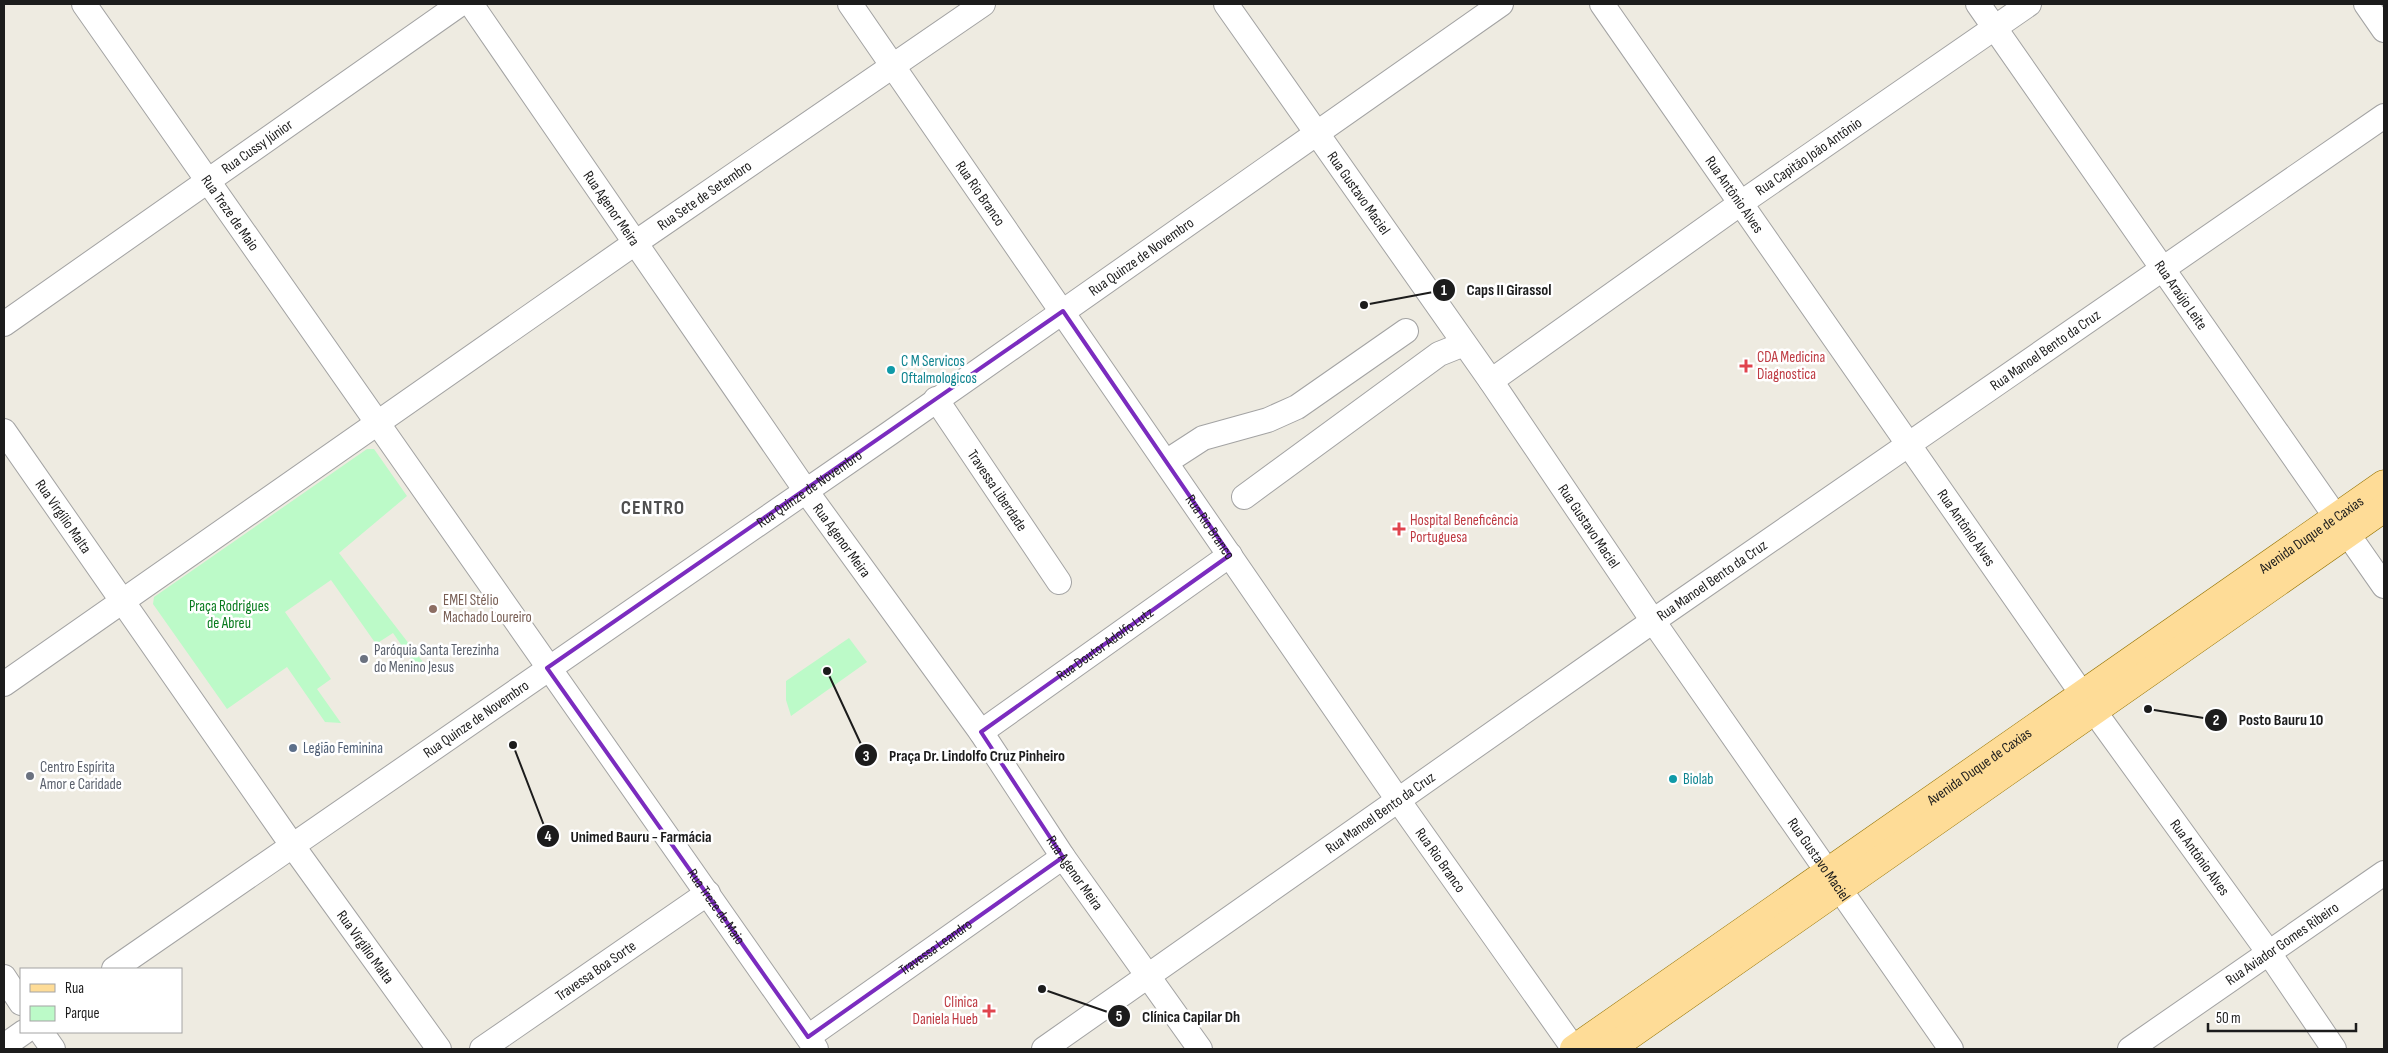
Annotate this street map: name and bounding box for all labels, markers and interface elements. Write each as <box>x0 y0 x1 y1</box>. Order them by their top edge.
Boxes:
street label: Rua Capitão João Antônio <box>1752 113 1866 200</box>
street label: Rua Cussy Júnior <box>218 115 297 178</box>
street label: Rua Gustavo Maciel <box>1323 148 1394 239</box>
street label: Rua Antônio Alves <box>1701 152 1768 237</box>
street label: Rua Sete de Setembro <box>654 157 756 235</box>
street label: Rua Rio Branco <box>951 157 1009 230</box>
street label: Rua Agenor Meira <box>579 167 644 250</box>
street label: Rua Treze de Maio <box>197 171 263 255</box>
street label: Rua Quinze de Novembro <box>1085 214 1198 301</box>
street label: Rua Araújo Leite <box>2150 257 2211 334</box>
callout: Caps II Girassol <box>1432 274 1562 305</box>
text: 1 <box>1441 281 1447 300</box>
text: Caps II Girassol <box>1466 281 1552 300</box>
street label: Rua Manoel Bento da Cruz <box>1987 305 2105 395</box>
place label: CDA Medicina Diagnostica <box>1757 348 1825 384</box>
place label: C M Servicos Oftalmologicos <box>901 352 977 388</box>
marker: CDA Medicina Diagnostica <box>1739 359 1753 373</box>
marker: C M Servicos Oftalmologicos <box>885 364 897 376</box>
street label: Rua Quinze de Novembro <box>753 446 866 532</box>
street label: Travessa Liberdade <box>963 446 1031 535</box>
street label: Rua Virgílio Malta <box>31 476 95 558</box>
street label: Rua Gustavo Maciel <box>1553 481 1624 572</box>
street label: Rua Antônio Alves <box>1933 486 1999 570</box>
street label: Rua Rio Branco <box>1181 491 1239 564</box>
street label: Avenida Duque de Caxias <box>2255 492 2368 579</box>
district label: CENTRO <box>621 496 685 520</box>
street label: Rua Agenor Meira <box>808 500 875 582</box>
place label: Hospital Beneficência Portuguesa <box>1410 511 1519 547</box>
marker: Hospital Beneficência Portuguesa <box>1392 522 1406 536</box>
street label: Rua Manoel Bento da Cruz <box>1653 536 1772 625</box>
place label: EMEI Stélio Machado Loureiro <box>443 591 532 627</box>
park label: Praça Rodrigues de Abreu <box>189 597 269 633</box>
marker: EMEI Stélio Machado Loureiro <box>427 603 439 615</box>
street label: Rua Doutor Adolfo Lutz <box>1053 603 1158 685</box>
place label: Paróquia Santa Terezinha do Menino Jesus <box>374 641 499 677</box>
marker: Paróquia Santa Terezinha do Menino Jesus <box>358 653 370 665</box>
street label: Rua Quinze de Novembro <box>420 676 533 762</box>
callout: Posto Bauru 10 <box>2204 704 2333 735</box>
text: 2 <box>2213 711 2219 730</box>
text: Posto Bauru 10 <box>2239 711 2323 730</box>
street label: Avenida Duque de Caxias <box>1923 724 2035 810</box>
place label: Legião Feminina <box>303 739 383 758</box>
callout: Praça Dr. Lindolfo Cruz Pinheiro <box>854 740 1074 771</box>
marker: Legião Feminina <box>287 742 299 754</box>
text: 3 <box>863 747 870 766</box>
text: Praça Dr. Lindolfo Cruz Pinheiro <box>889 747 1065 766</box>
place label: Centro Espírita Amor e Caridade <box>39 758 122 794</box>
street label: Rua Manoel Bento da Cruz <box>1322 768 1440 858</box>
marker: Centro Espírita Amor e Caridade <box>24 770 36 782</box>
place label: Biolab <box>1683 770 1713 789</box>
marker: Biolab <box>1667 773 1679 785</box>
street label: Rua Gustavo Maciel <box>1783 814 1854 905</box>
street label: Rua Antônio Alves <box>2165 816 2233 900</box>
callout: Unimed Bauru - Farmácia <box>535 820 721 851</box>
street label: Rua Rio Branco <box>1411 824 1469 896</box>
text: 4 <box>545 827 552 846</box>
text: Unimed Bauru - Farmácia <box>570 828 712 847</box>
street label: Rua Agenor Meira <box>1042 832 1107 914</box>
street label: Rua Treze de Maio <box>683 865 749 949</box>
street label: Rua Aviador Gomes Ribeiro <box>2222 898 2343 990</box>
street label: Rua Virgílio Malta <box>332 907 398 988</box>
street label: Travessa Leandro <box>895 915 976 980</box>
street label: Travessa Boa Sorte <box>552 937 640 1006</box>
legend <box>20 968 182 1033</box>
text: Rua <box>65 979 84 998</box>
place label: Clinica Daniela Hueb <box>913 993 978 1029</box>
callout: Clínica Capilar Dh <box>1107 1000 1250 1031</box>
scale bar <box>2208 1000 2356 1032</box>
text: Parque <box>65 1004 100 1023</box>
marker: Clinica Daniela Hueb <box>982 1004 996 1018</box>
text: 5 <box>1116 1007 1123 1026</box>
text: Clínica Capilar Dh <box>1142 1008 1240 1027</box>
text: 50 m <box>2216 1009 2241 1028</box>

